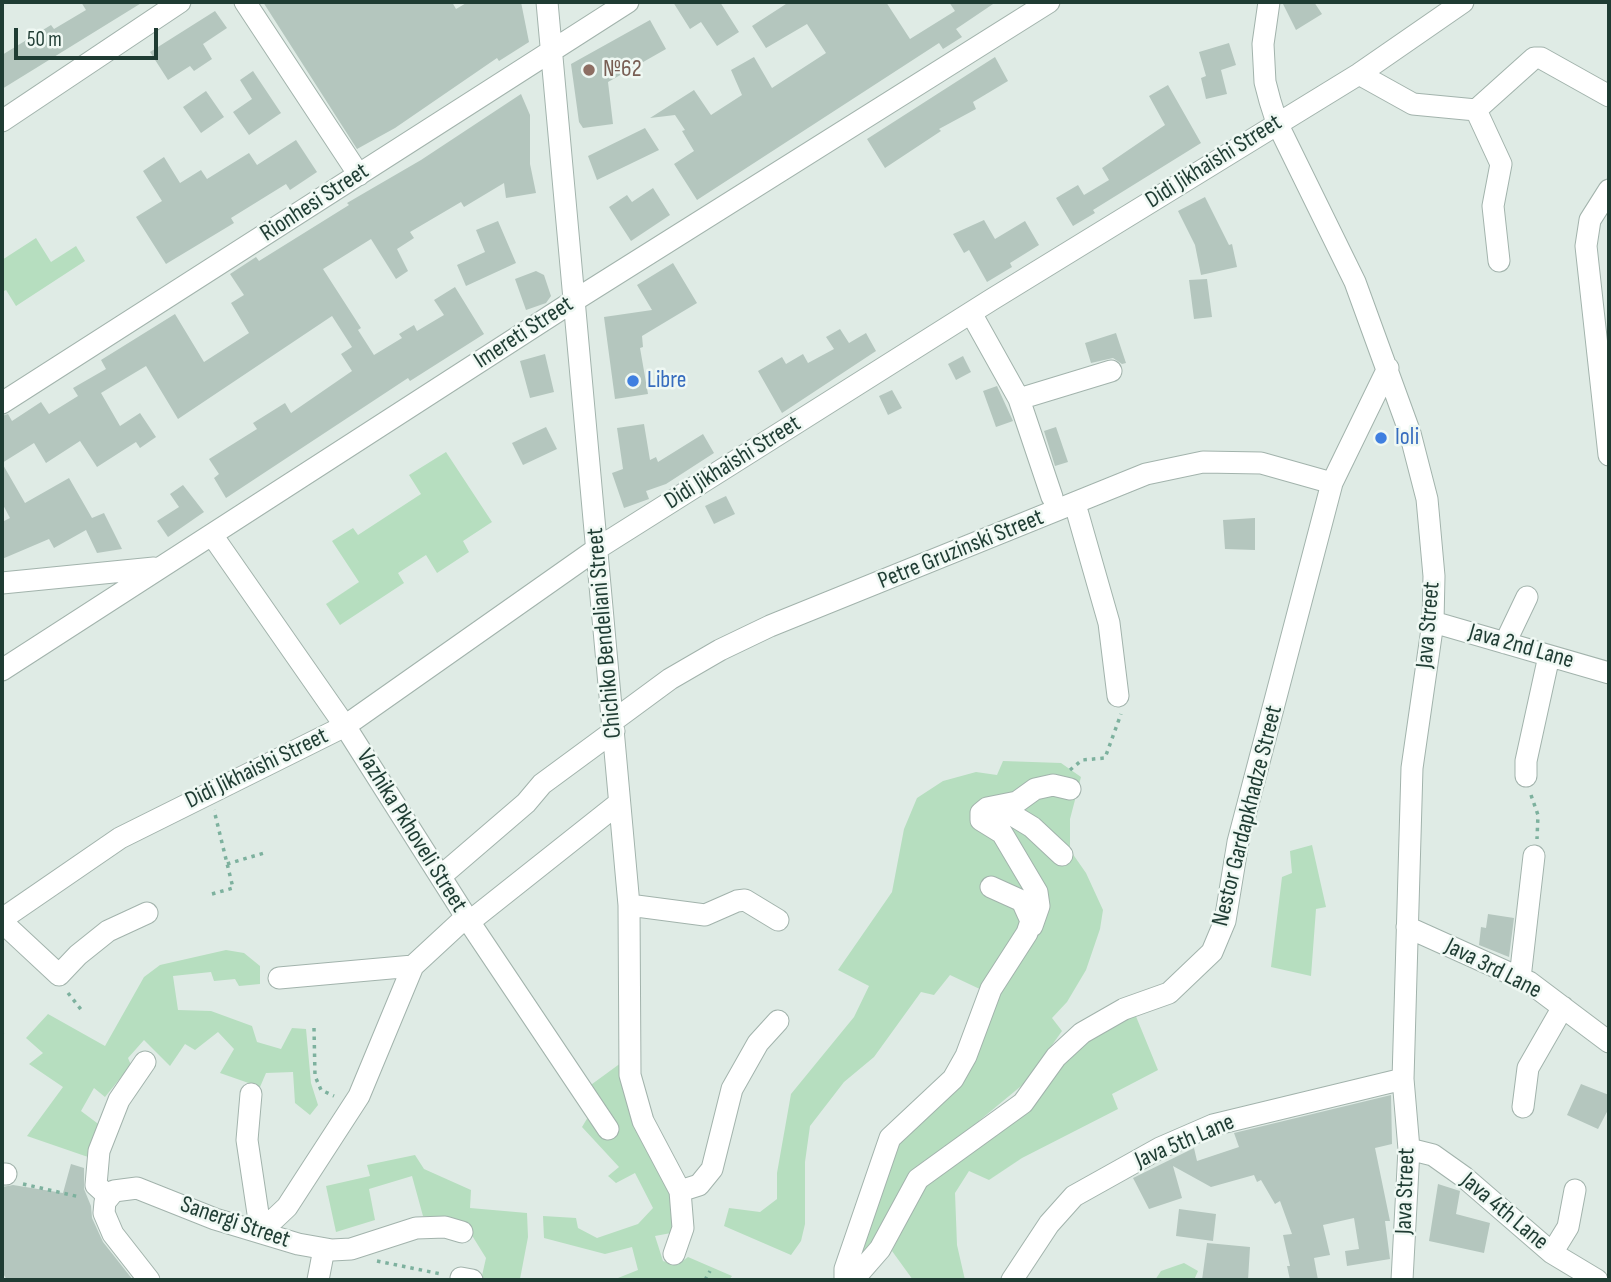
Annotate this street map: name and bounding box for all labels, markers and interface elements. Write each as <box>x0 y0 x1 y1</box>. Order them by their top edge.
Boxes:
scale bar <box>18 14 161 58</box>
text: 50 m <box>27 27 62 52</box>
place label: №62 <box>603 56 642 84</box>
marker: №62 <box>581 62 597 78</box>
street label: Didi Jikhaishi Street <box>1141 109 1287 215</box>
street label: Rionhesi Street <box>255 157 375 249</box>
street label: Imereti Street <box>469 290 579 376</box>
place label: Libre <box>647 367 686 395</box>
marker: Libre <box>625 373 641 389</box>
street label: Didi Jikhaishi Street <box>660 410 806 516</box>
place label: Ioli <box>1395 424 1419 452</box>
marker: Ioli <box>1373 430 1389 446</box>
street label: Petre Gruzinski Street <box>874 504 1048 596</box>
street label: Chichiko Bendeliani Street <box>581 526 629 740</box>
street label: Java Street <box>1411 581 1447 669</box>
street label: Java 2nd Lane <box>1465 618 1577 676</box>
street label: Nestor Gardapkhadze Street <box>1207 703 1289 929</box>
street label: Didi Jikhaishi Street <box>181 722 333 816</box>
street label: Vazhika Pkhoveli Street <box>349 744 473 918</box>
street label: Java 3rd Lane <box>1440 932 1546 1006</box>
street label: Java 5th Lane <box>1131 1108 1239 1176</box>
street label: Java Street <box>1390 1147 1422 1235</box>
street label: Java 4th Lane <box>1454 1167 1554 1257</box>
street label: Sanergi Street <box>176 1191 294 1255</box>

